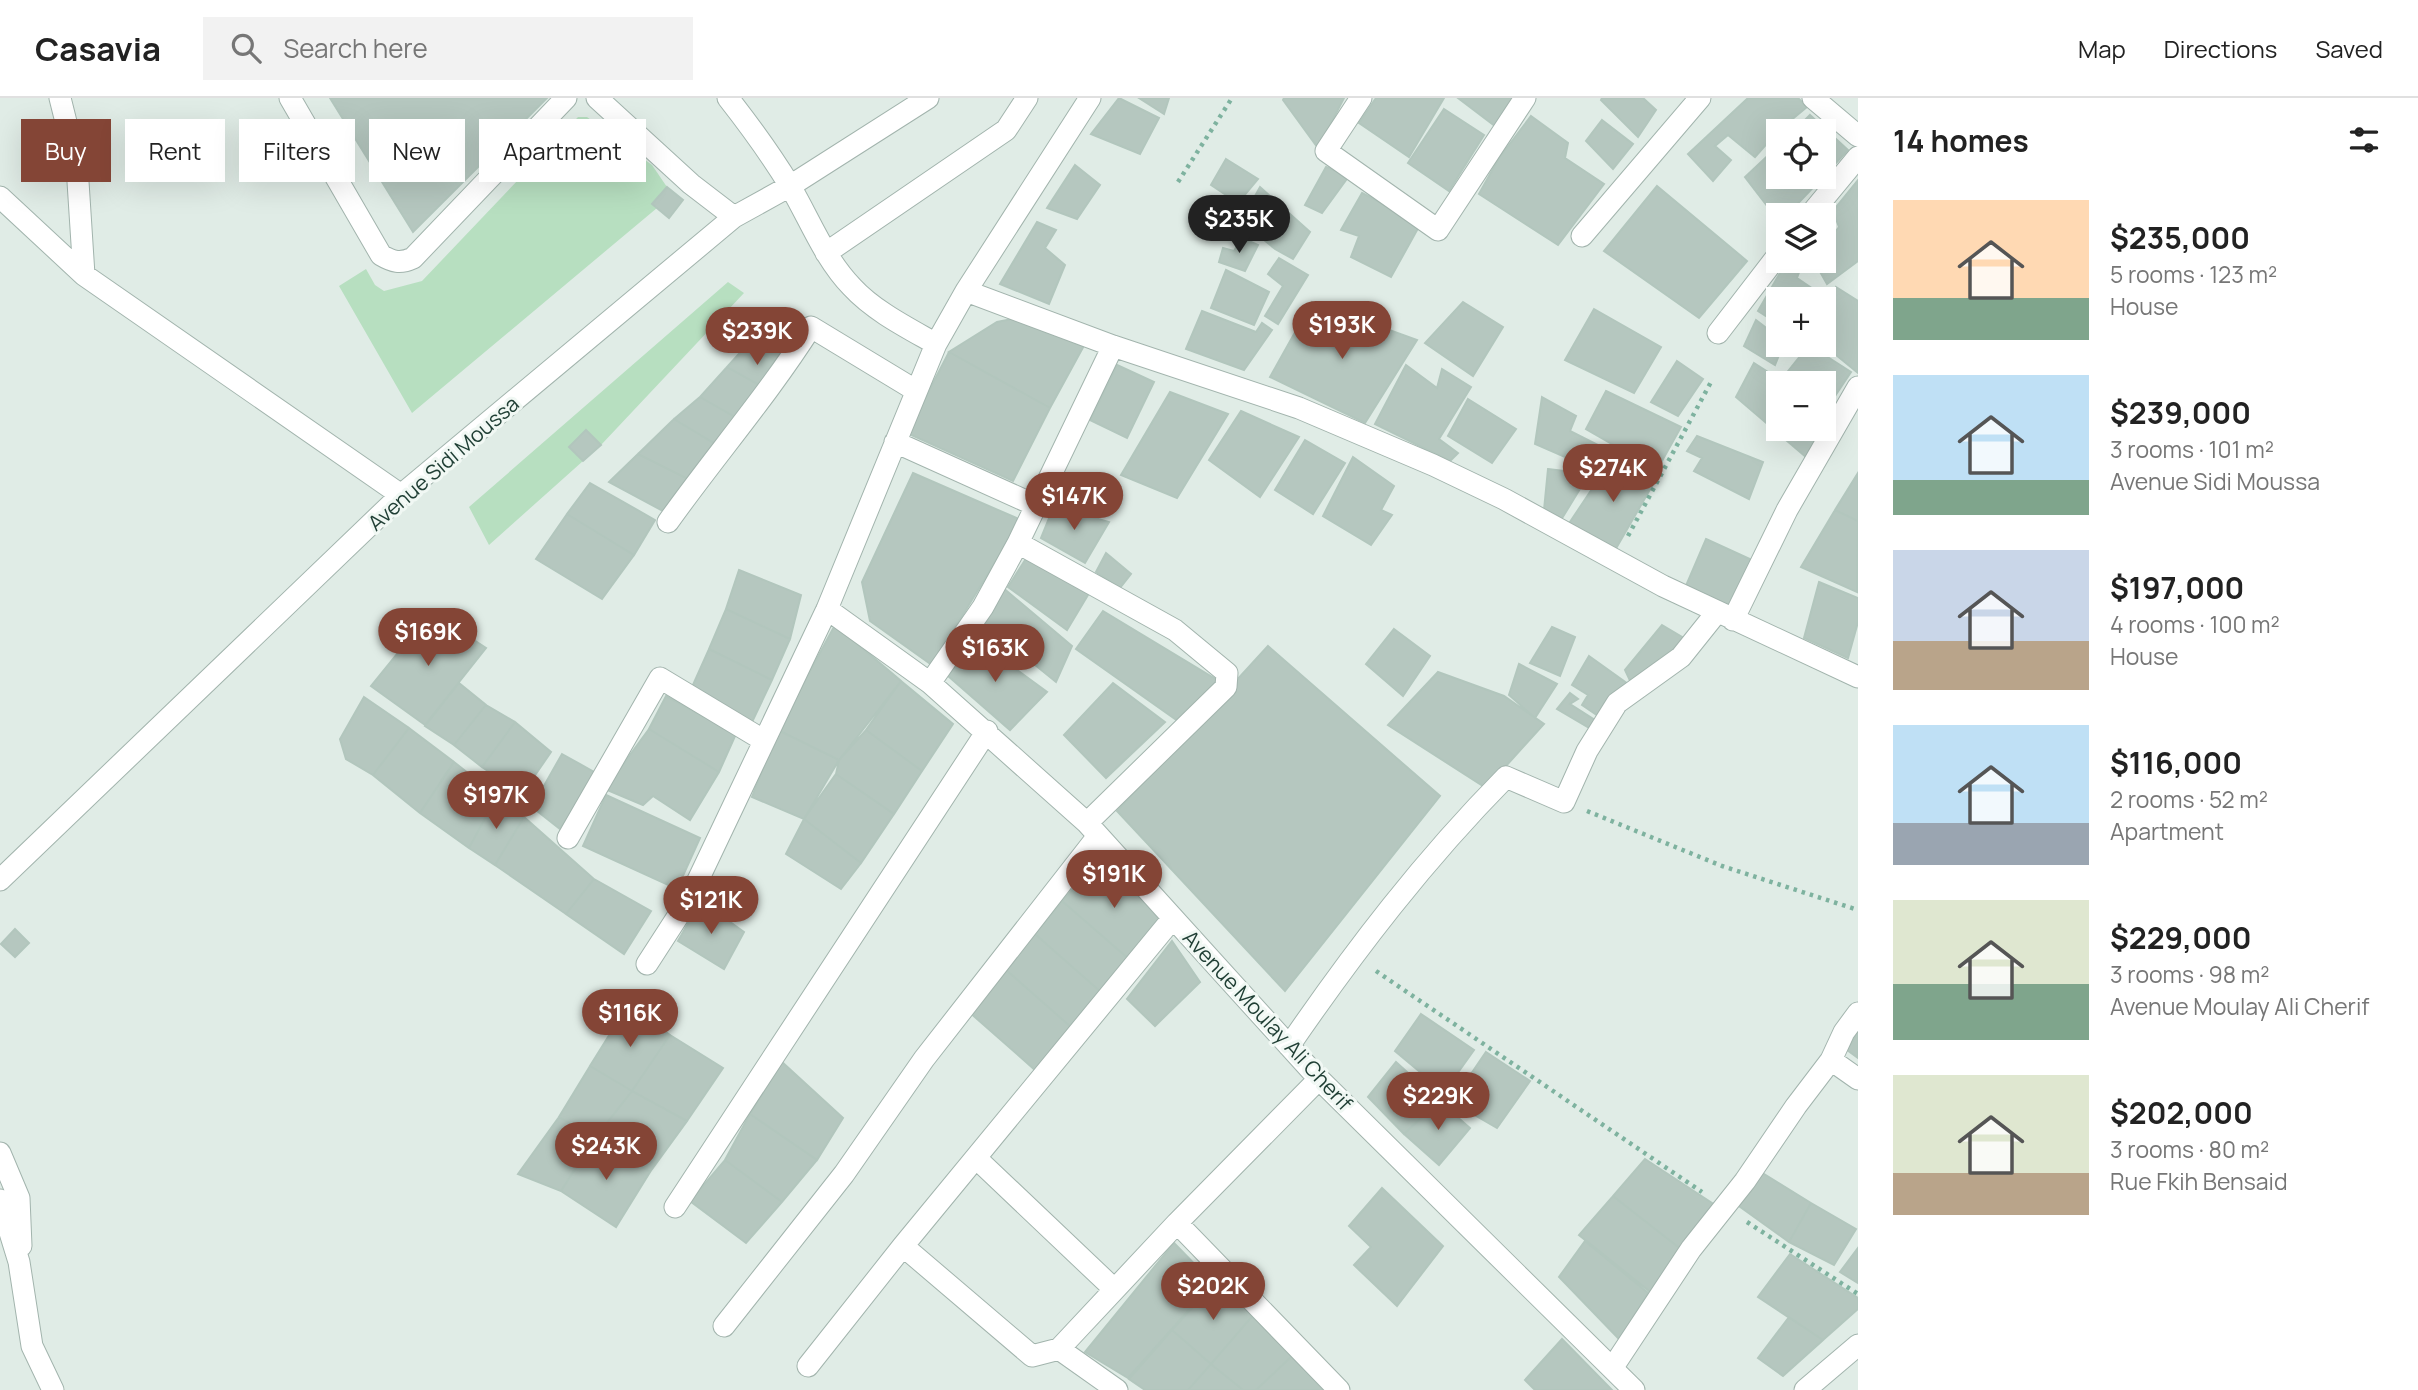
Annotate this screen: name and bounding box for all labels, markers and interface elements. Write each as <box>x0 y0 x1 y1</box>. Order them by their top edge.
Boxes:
search box <box>203 17 693 80</box>
text: Casavia <box>35 26 161 71</box>
icon: search <box>227 29 265 67</box>
text: Search here <box>283 30 428 66</box>
text: Map <box>2078 32 2126 65</box>
text: Directions <box>2164 32 2277 65</box>
text: Saved <box>2315 32 2383 65</box>
chip: Buy <box>21 119 111 182</box>
chip: Rent <box>125 119 225 182</box>
chip: Filters <box>239 119 355 182</box>
chip: New <box>369 119 465 182</box>
chip: Apartment <box>479 119 646 182</box>
map controls <box>1766 119 1836 441</box>
button: locate <box>1766 119 1836 189</box>
text: 14 homes <box>1893 120 2029 161</box>
icon: filters <box>2345 121 2383 159</box>
pin: $235K <box>1190 195 1288 255</box>
text: $235K <box>1204 202 1274 234</box>
button: layers <box>1766 203 1836 273</box>
text: $235,000 <box>2110 217 2250 258</box>
icon: home <box>1949 228 2033 312</box>
text: 5 rooms · 123 m² <box>2110 258 2277 290</box>
button: + <box>1766 287 1836 357</box>
text: House <box>2110 290 2179 322</box>
pin: $193K <box>1293 302 1391 361</box>
pin: $239K <box>708 308 806 367</box>
text: $193K <box>1308 308 1376 340</box>
text: $239K <box>722 314 792 346</box>
button: − <box>1766 371 1836 441</box>
street label: Avenue Sidi Moussa <box>361 390 525 536</box>
text: $239,000 <box>2110 392 2251 433</box>
icon: home <box>1949 403 2033 487</box>
text: 3 rooms · 101 m² <box>2110 433 2274 465</box>
pin: $274K <box>1564 444 1662 504</box>
text: $274K <box>1579 451 1647 483</box>
text: Avenue Sidi Moussa <box>2110 465 2320 497</box>
pin: $147K <box>1025 472 1123 532</box>
text: $147K <box>1041 479 1107 511</box>
text: $197,000 <box>2110 567 2244 608</box>
icon: home <box>1949 578 2033 662</box>
pin: $169K <box>379 608 477 668</box>
text: 4 rooms · 100 m² <box>2110 608 2280 640</box>
text: $169K <box>394 615 462 647</box>
pin: $163K <box>946 624 1044 684</box>
text: $163K <box>961 631 1029 663</box>
text: House <box>2110 640 2179 672</box>
text: $116,000 <box>2110 742 2242 783</box>
icon: home <box>1949 753 2033 837</box>
pin: $197K <box>447 772 545 831</box>
text: $197K <box>463 778 529 810</box>
text: 2 rooms · 52 m² <box>2110 783 2268 815</box>
text: Apartment <box>2110 815 2224 847</box>
pin: $191K <box>1065 850 1163 910</box>
text: $191K <box>1082 857 1146 889</box>
pin: $121K <box>662 876 760 936</box>
text: $121K <box>679 883 743 915</box>
text: $229,000 <box>2110 917 2251 958</box>
street label: Avenue Moulay Ali Cherif <box>1177 924 1359 1117</box>
icon: home <box>1949 928 2033 1012</box>
text: 3 rooms · 98 m² <box>2110 958 2270 990</box>
pin: $116K <box>581 990 679 1049</box>
text: Avenue Moulay Ali Cherif <box>2110 990 2369 1022</box>
text: $116K <box>598 996 662 1028</box>
pin: $229K <box>1389 1072 1487 1132</box>
text: $229K <box>1402 1079 1474 1111</box>
text: $202,000 <box>2110 1092 2253 1133</box>
icon: home <box>1949 1103 2033 1187</box>
pin: $243K <box>557 1122 655 1182</box>
text: $243K <box>571 1129 641 1161</box>
text: 3 rooms · 80 m² <box>2110 1133 2269 1165</box>
text: Rue Fkih Bensaid <box>2110 1165 2288 1197</box>
pin: $202K <box>1164 1262 1262 1322</box>
text: $202K <box>1177 1269 1249 1301</box>

